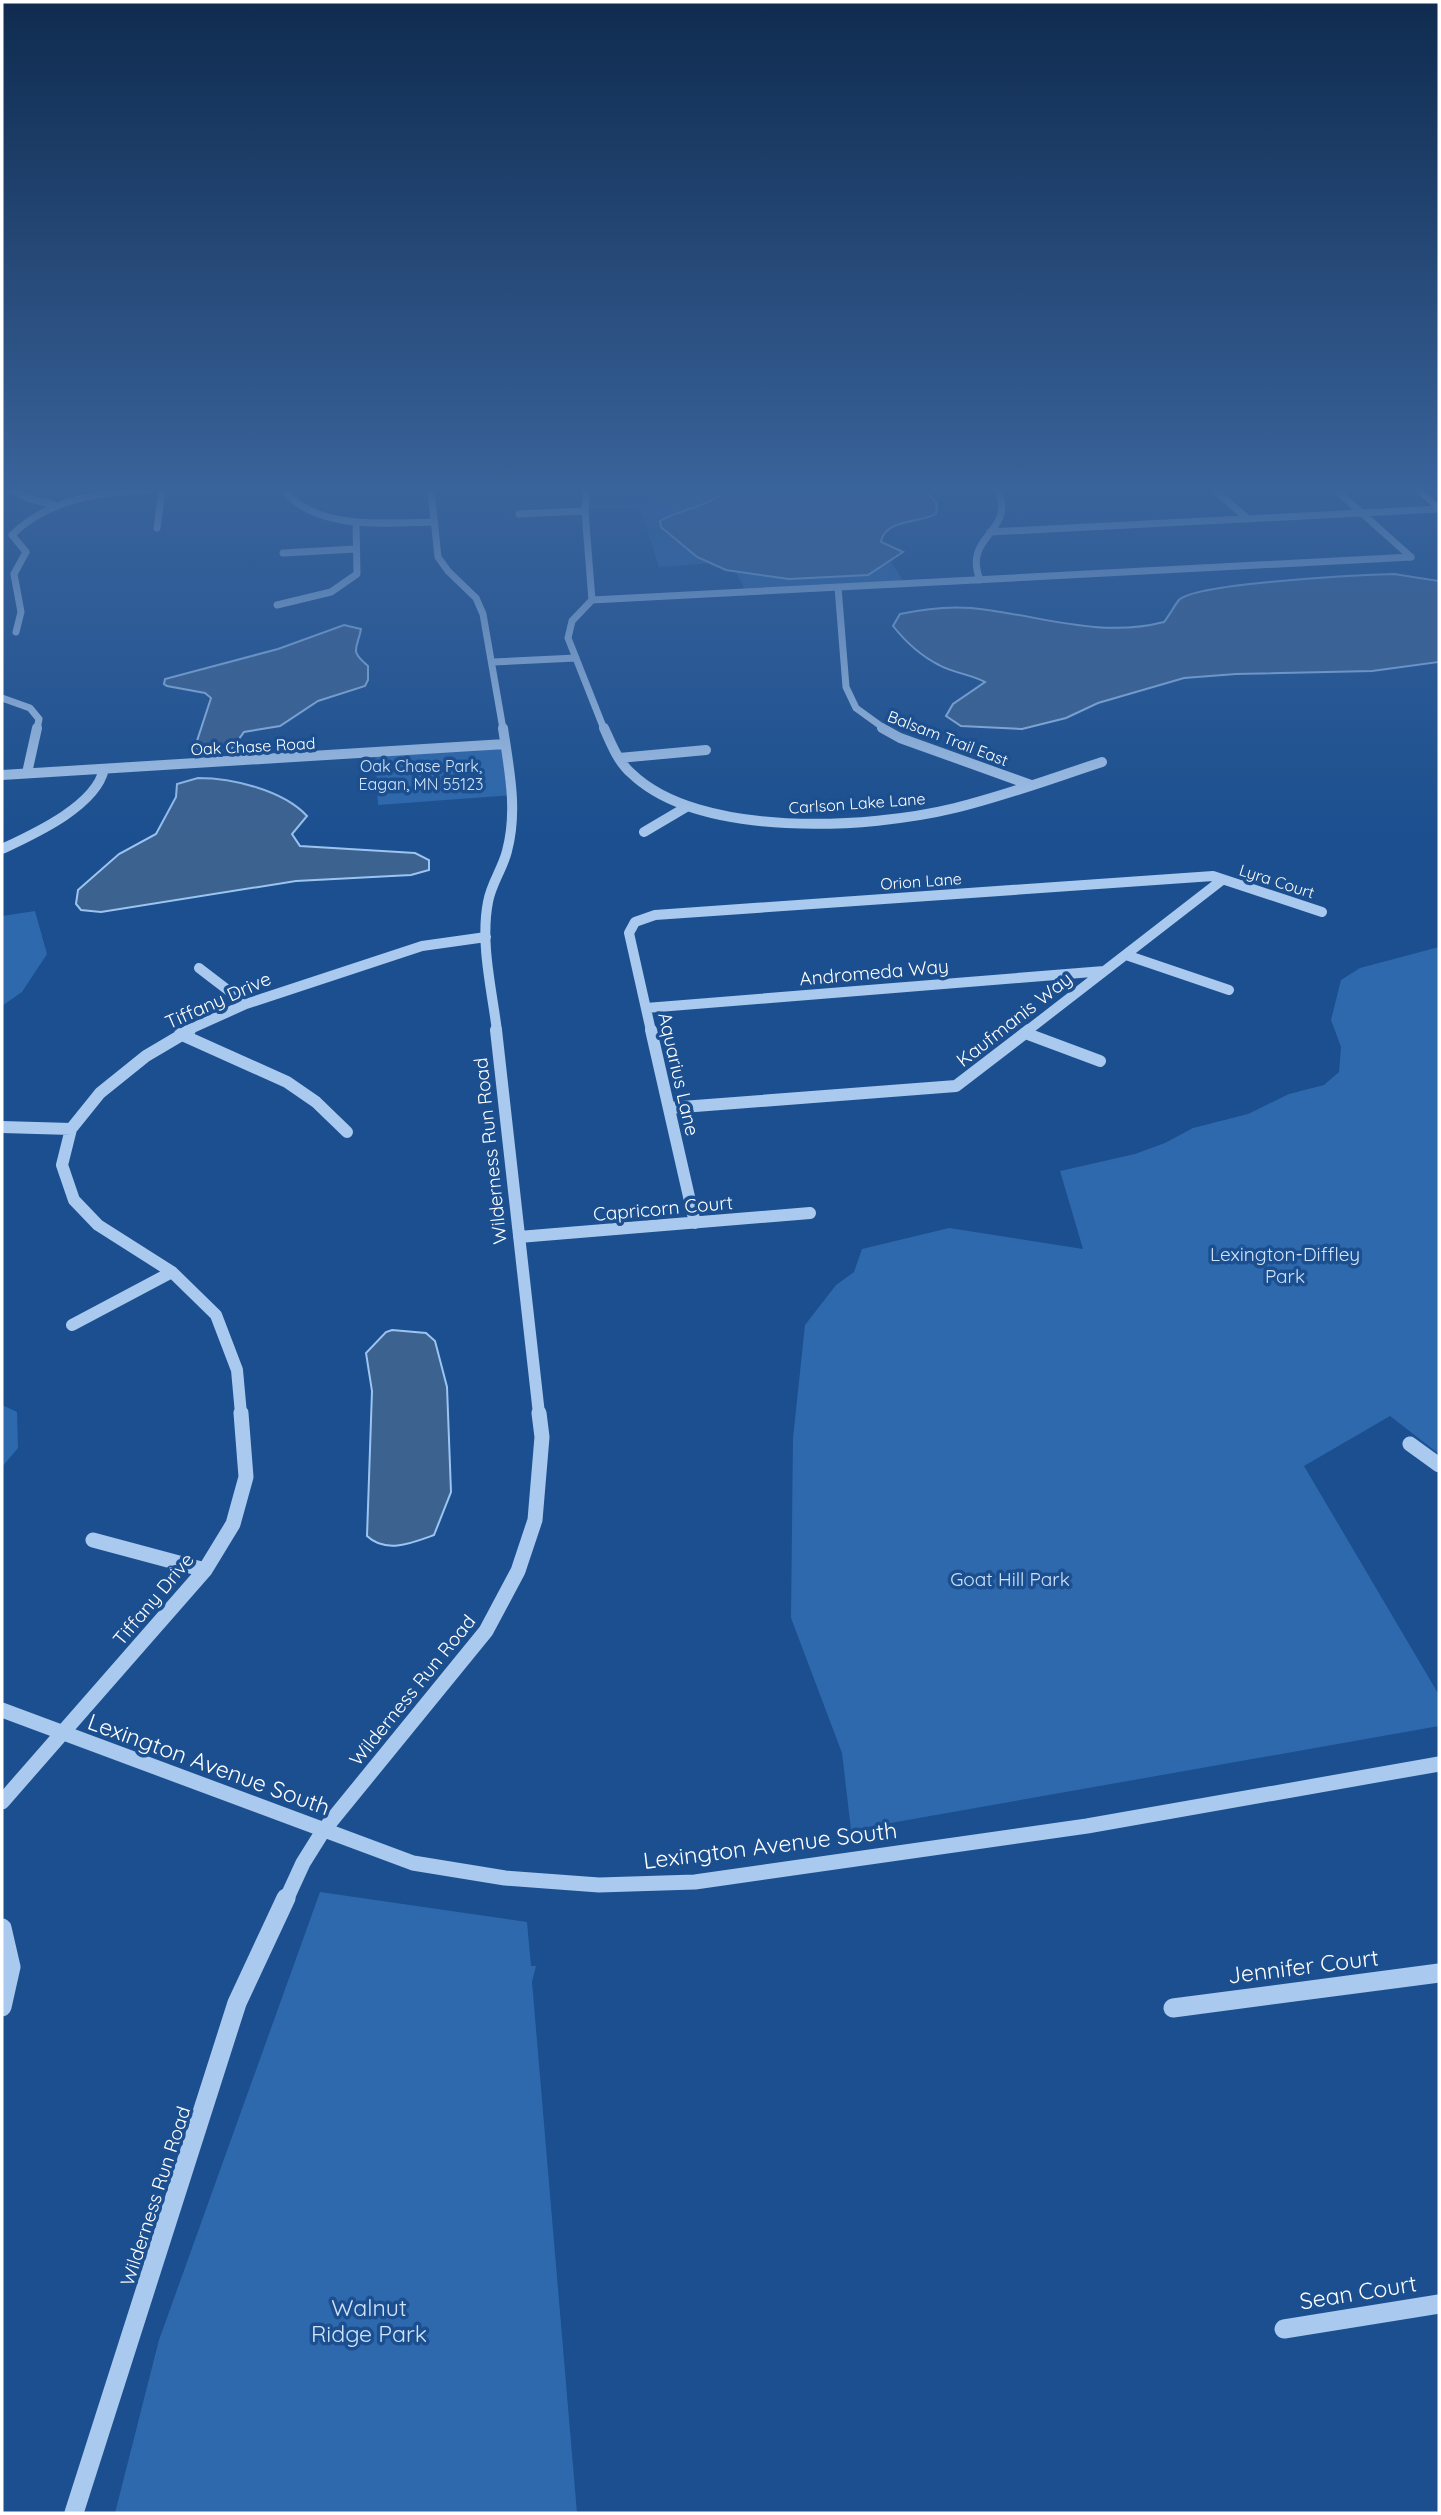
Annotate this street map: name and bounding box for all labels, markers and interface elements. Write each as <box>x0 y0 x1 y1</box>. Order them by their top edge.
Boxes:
street label: Balsam Trail East <box>885 706 1011 770</box>
street label: Oak Chase Road <box>190 733 316 759</box>
park label: Oak Chase Park, Eagan, MN 55123 <box>359 756 483 794</box>
street label: Carlson Lake Lane <box>788 788 926 818</box>
street label: Lyra Court <box>1237 859 1317 903</box>
street label: Orion Lane <box>880 868 962 894</box>
street label: Andromeda Way <box>798 954 950 990</box>
street label: Tiffany Drive <box>161 966 275 1034</box>
street label: Kaufmanis Way <box>951 966 1077 1072</box>
street label: Aquarius Lane <box>653 1010 705 1138</box>
street label: Wilderness Run Road <box>468 1056 512 1246</box>
street label: Capricorn Court <box>592 1190 734 1226</box>
park label: Lexington-Diffley Park <box>1210 1242 1360 1288</box>
street label: Tiffany Drive <box>107 1548 199 1650</box>
park label: Goat Hill Park <box>950 1567 1070 1591</box>
street label: Wilderness Run Road <box>344 1610 480 1770</box>
street label: Lexington Avenue South <box>84 1707 334 1821</box>
street label: Lexington Avenue South <box>641 1815 899 1875</box>
street label: Jennifer Court <box>1226 1942 1380 1990</box>
street label: Wilderness Run Road <box>115 2103 195 2289</box>
street label: Sean Court <box>1297 2268 1419 2316</box>
park label: Walnut Ridge Park <box>311 2293 427 2348</box>

